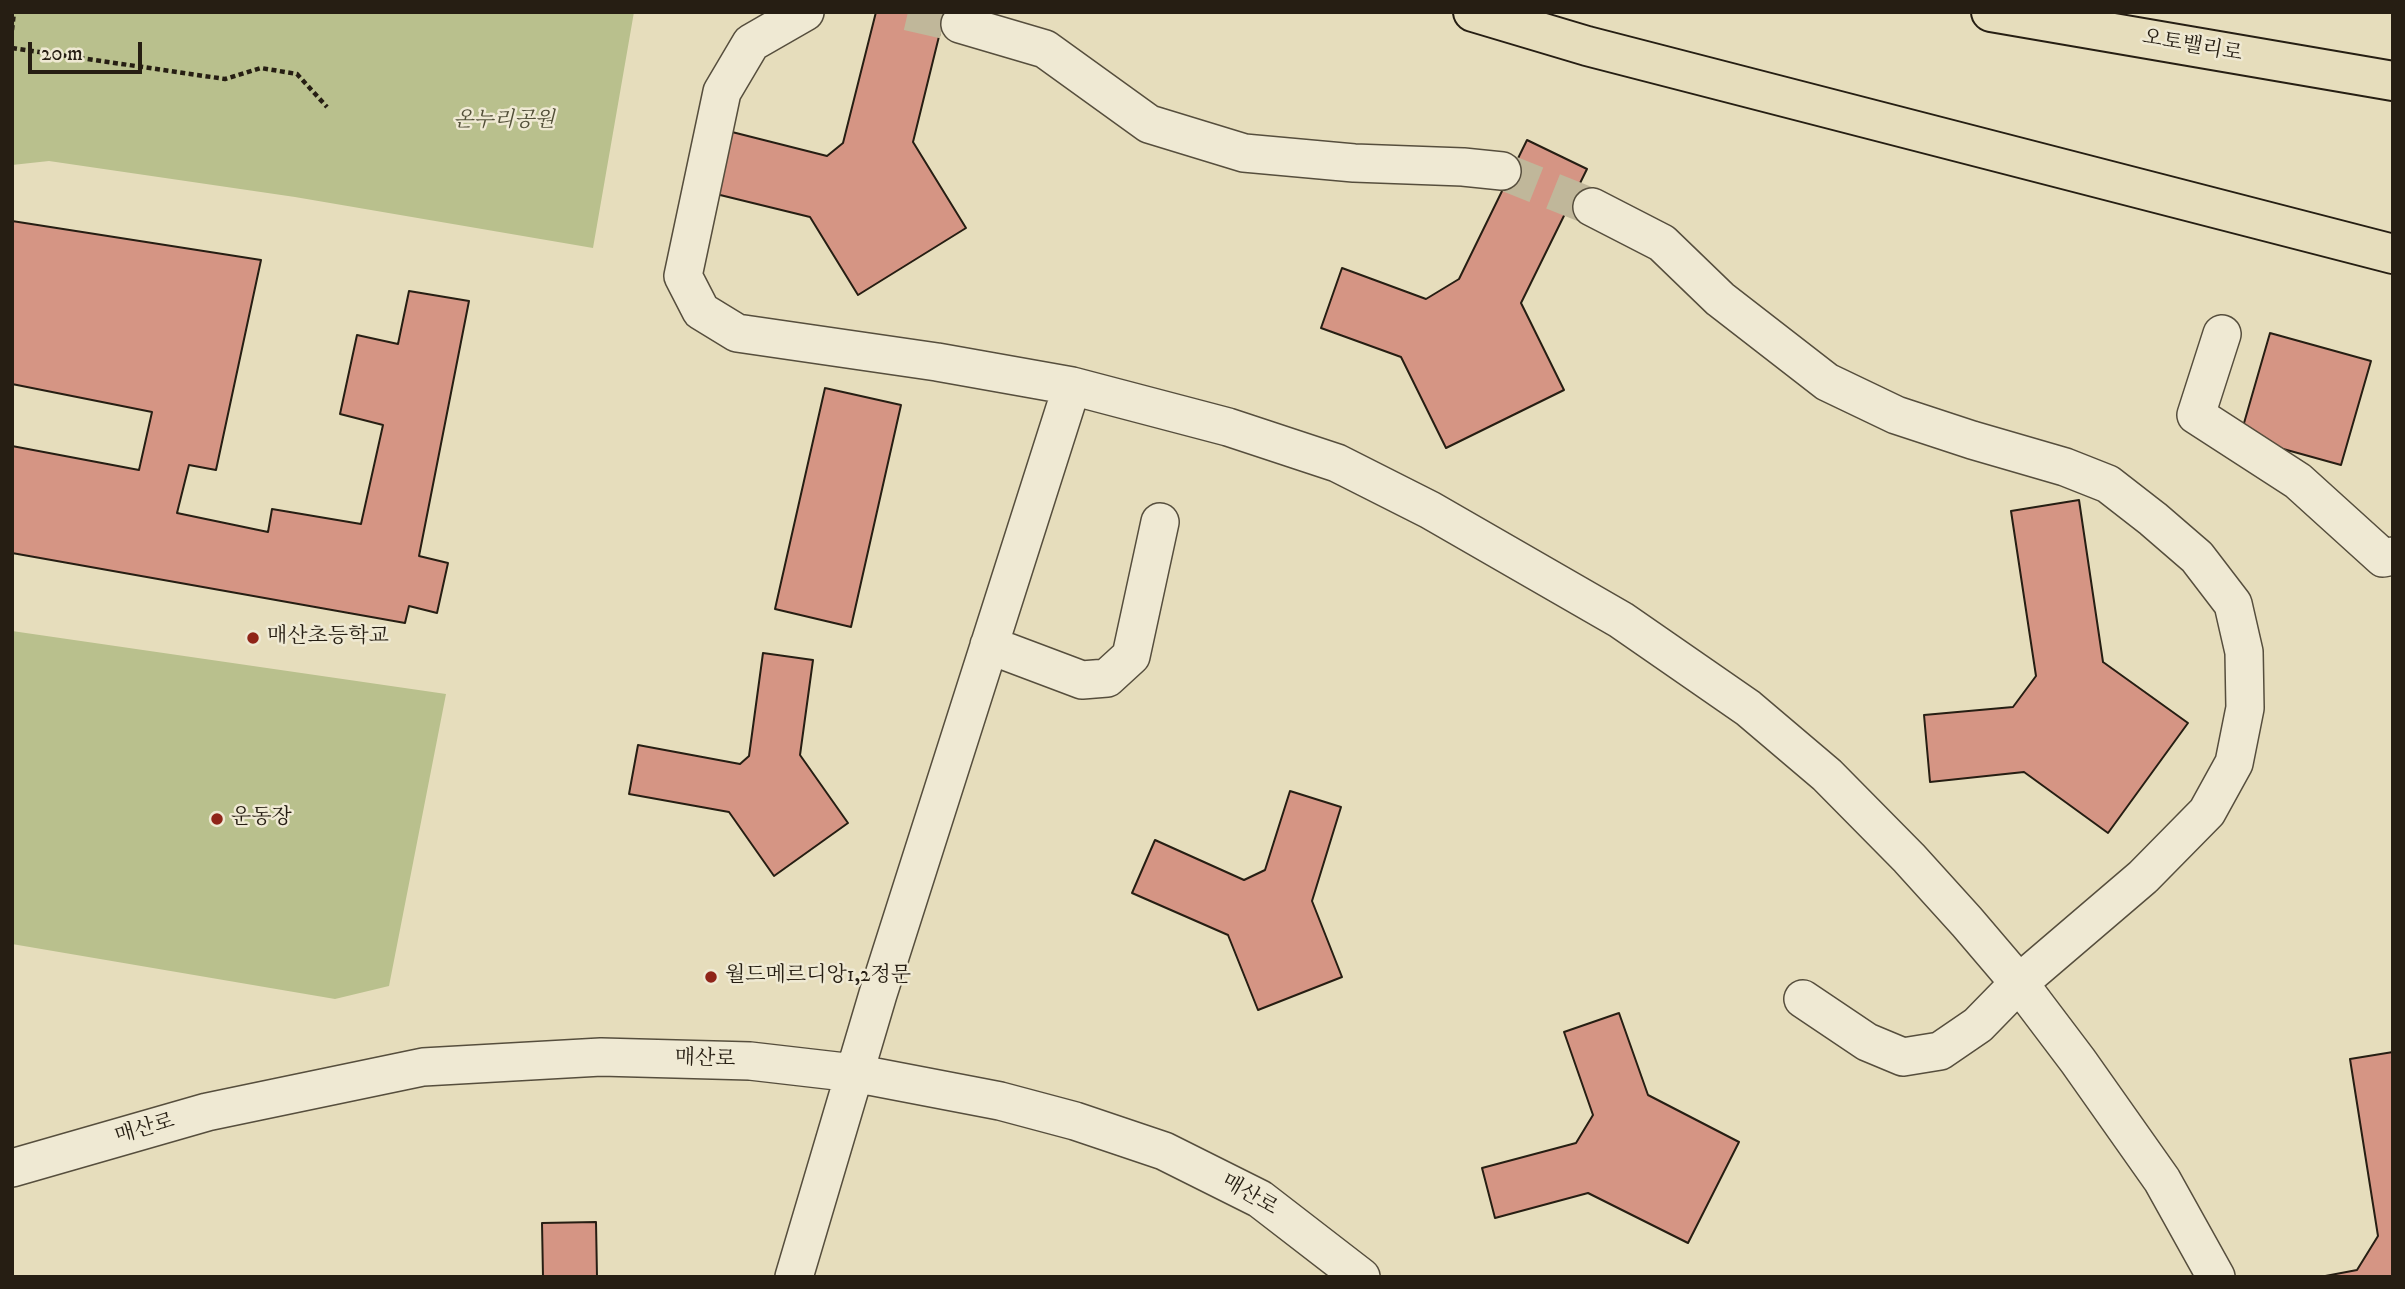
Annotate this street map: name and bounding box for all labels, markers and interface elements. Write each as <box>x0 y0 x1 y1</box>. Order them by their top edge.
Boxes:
street label: 오토밸리로 <box>2140 26 2244 68</box>
scale bar <box>32 28 145 72</box>
text: 20 m <box>41 41 83 67</box>
park label: 온누리공원 <box>453 109 555 135</box>
place label: 매산초등학교 <box>267 625 389 651</box>
marker: 매산초등학교 <box>245 630 261 646</box>
place label: 운동장 <box>231 806 292 832</box>
marker: 운동장 <box>209 811 225 827</box>
place label: 월드메르디앙1,2정문 <box>725 964 911 990</box>
marker: 월드메르디앙1,2정문 <box>703 969 719 985</box>
street label: 매산로 <box>674 1046 736 1074</box>
street label: 매산로 <box>112 1110 178 1150</box>
street label: 매산로 <box>1216 1170 1282 1222</box>

